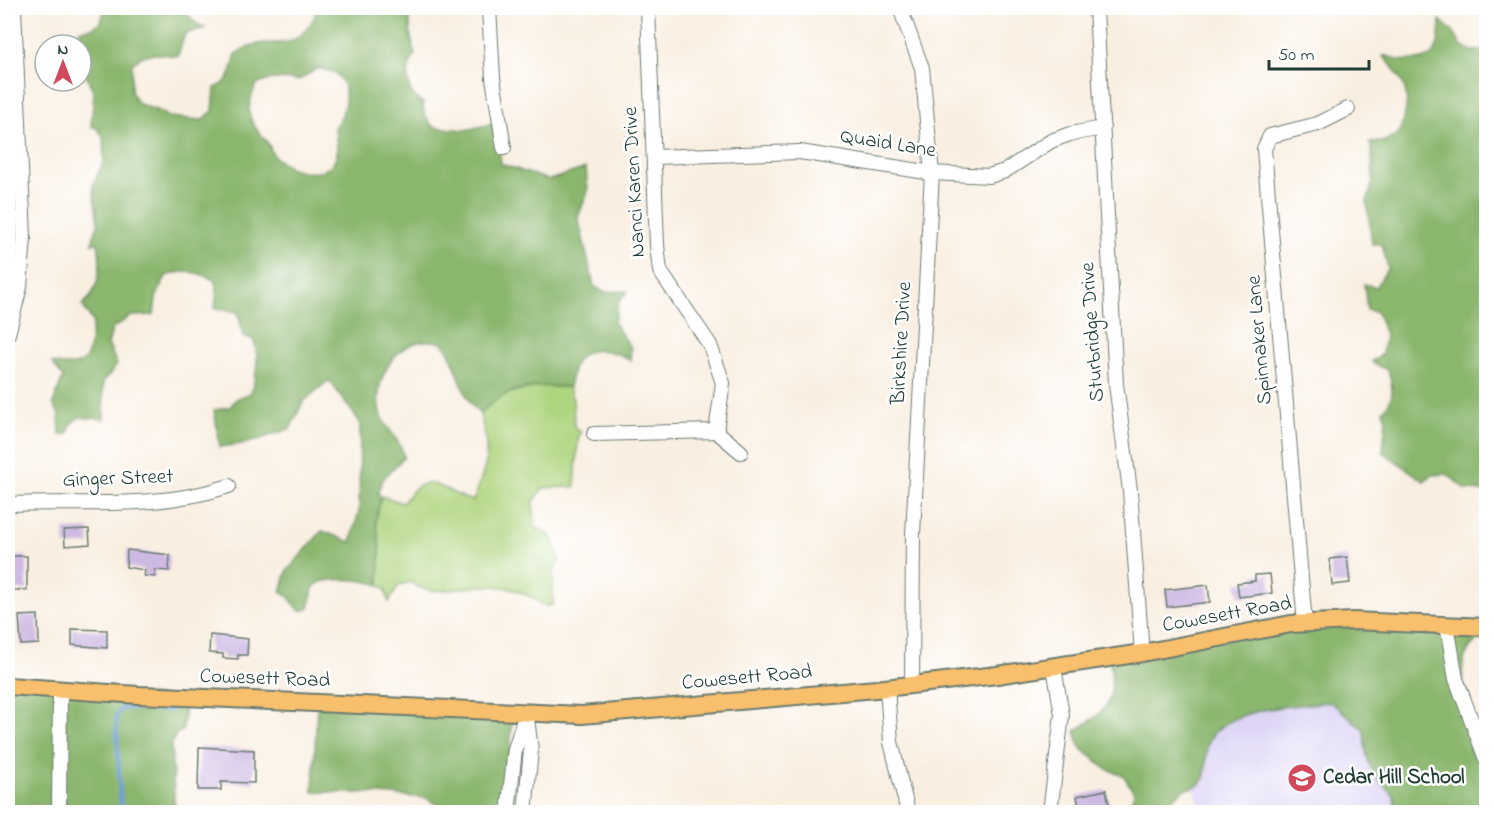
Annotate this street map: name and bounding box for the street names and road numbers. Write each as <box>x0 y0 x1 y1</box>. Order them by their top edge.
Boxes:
street label: Nanci Karen Drive <box>616 105 654 258</box>
street label: Quaid Lane <box>838 122 939 166</box>
street label: Sturbridge Drive <box>1073 260 1115 403</box>
street label: Spinnaker Lane <box>1239 273 1281 406</box>
street label: Birkshire Drive <box>884 280 920 406</box>
street label: Ginger Street <box>62 462 174 498</box>
street label: Cowesett Road <box>1160 589 1294 641</box>
street label: Cowesett Road <box>681 657 814 699</box>
street label: Cowesett Road <box>199 662 331 696</box>

